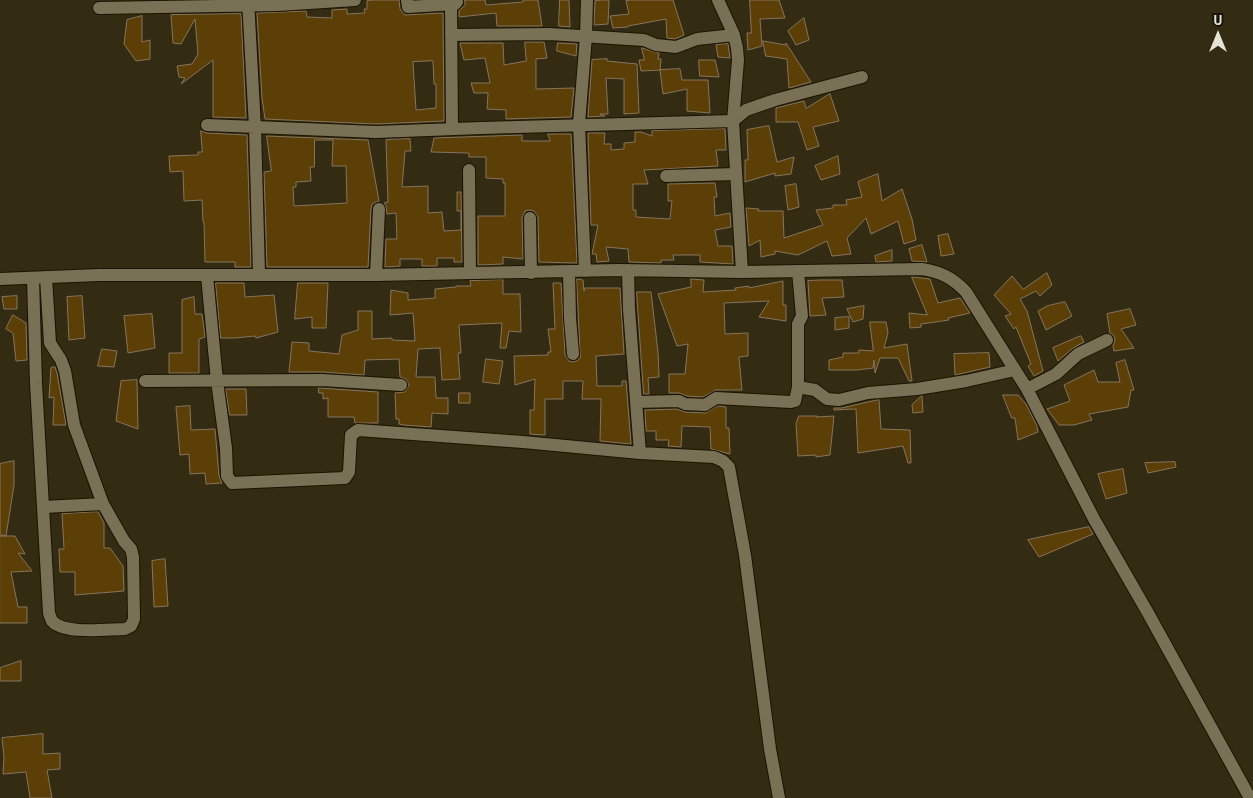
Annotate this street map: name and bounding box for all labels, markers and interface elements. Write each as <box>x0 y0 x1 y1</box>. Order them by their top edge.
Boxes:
north arrow <box>1193 10 1243 60</box>
text: U <box>1214 11 1222 29</box>

